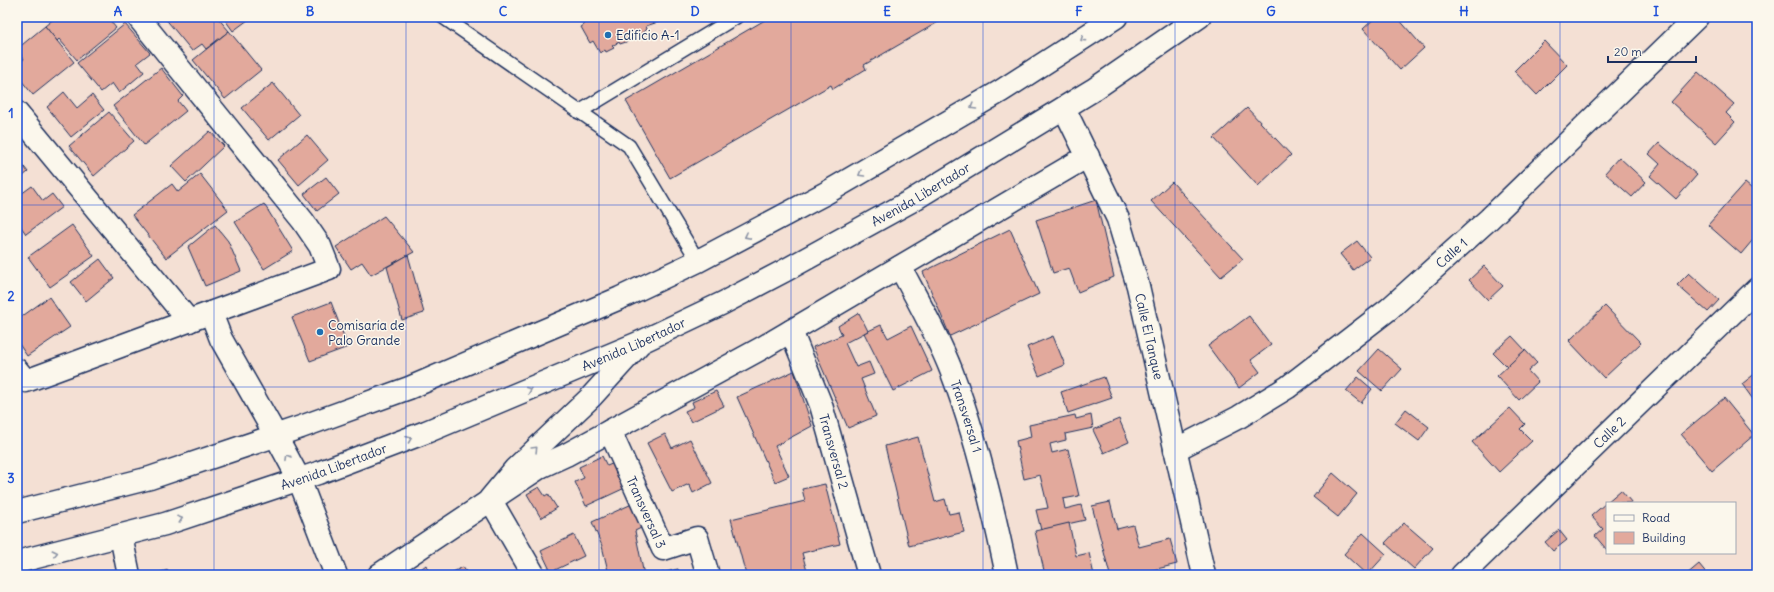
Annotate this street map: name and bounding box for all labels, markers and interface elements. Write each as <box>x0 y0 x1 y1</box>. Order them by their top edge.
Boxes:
text: A <box>114 3 123 20</box>
text: B <box>306 3 315 20</box>
text: C <box>499 3 508 20</box>
text: D <box>690 3 700 20</box>
text: E <box>883 3 891 20</box>
text: F <box>1075 3 1083 20</box>
text: G <box>1266 3 1276 20</box>
text: H <box>1459 3 1469 20</box>
text: I <box>1653 3 1659 20</box>
place label: Edificio A-1 <box>616 27 680 44</box>
marker: Edificio A-1 <box>603 30 613 40</box>
one-way arrow <box>1081 34 1088 41</box>
scale bar <box>1608 38 1696 64</box>
text: 20 m <box>1614 44 1642 59</box>
one-way arrow <box>970 103 977 110</box>
text: 1 <box>8 105 14 122</box>
street label: Avenida Libertador <box>868 158 974 230</box>
one-way arrow <box>858 169 865 176</box>
one-way arrow <box>744 231 751 239</box>
street label: Calle 1 <box>1432 234 1471 272</box>
text: 2 <box>7 288 15 305</box>
street label: Calle El Tanque <box>1131 291 1168 381</box>
street label: Avenida Libertador <box>579 313 689 374</box>
place label: Comisaría de Palo Grande <box>328 317 405 349</box>
marker: Comisaría de Palo Grande <box>315 327 325 337</box>
street label: Transversal 1 <box>947 378 986 455</box>
one-way arrow <box>525 387 533 395</box>
street label: Transversal 2 <box>815 412 853 491</box>
street label: Calle 2 <box>1589 413 1629 452</box>
one-way arrow <box>405 435 412 443</box>
street label: Avenida Libertador <box>278 439 390 493</box>
one-way arrow <box>530 446 538 454</box>
one-way arrow <box>285 454 292 461</box>
text: 3 <box>7 470 15 487</box>
street label: Transversal 3 <box>623 473 670 551</box>
legend <box>1606 502 1736 554</box>
text: Road <box>1642 510 1670 525</box>
one-way arrow <box>177 515 184 524</box>
text: Building <box>1642 530 1686 545</box>
one-way arrow <box>51 549 58 558</box>

